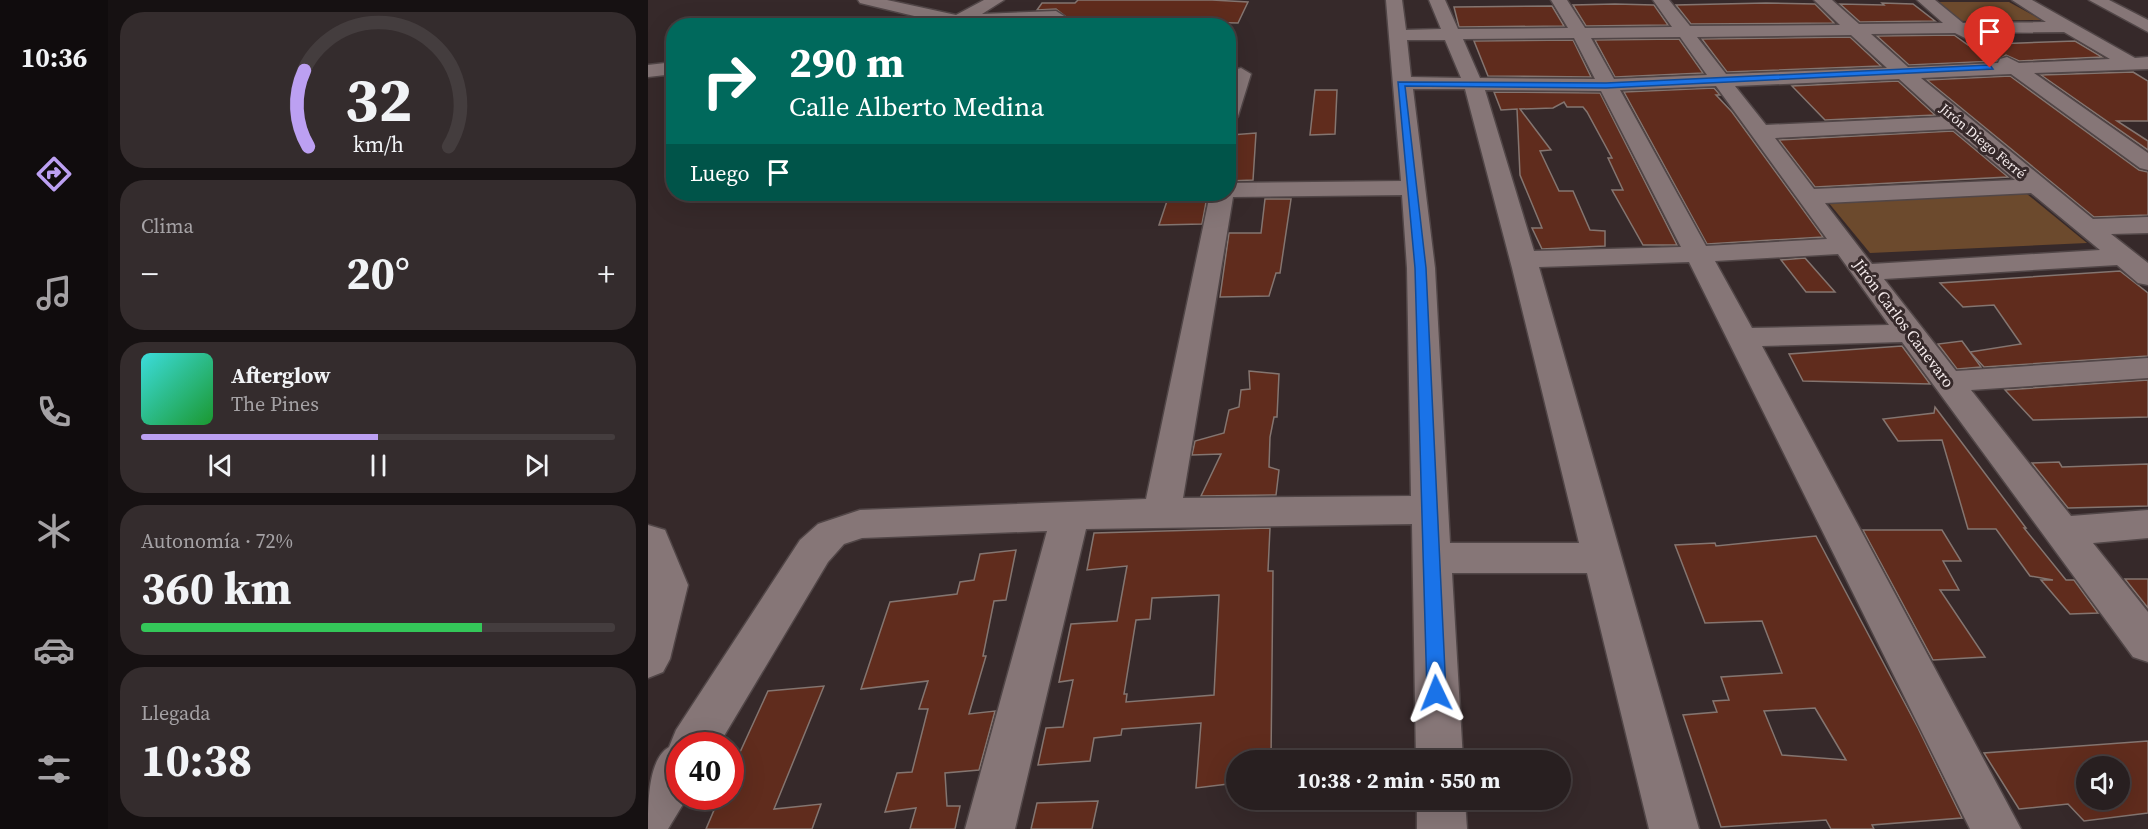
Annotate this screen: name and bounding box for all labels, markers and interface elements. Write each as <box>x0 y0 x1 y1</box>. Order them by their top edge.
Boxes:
pin <box>1964 6 2015 68</box>
icon: arrive <box>1973 15 2006 48</box>
text: 290 m <box>789 33 904 91</box>
text: 10:36 <box>21 39 87 76</box>
icon: right <box>690 42 768 120</box>
text: 32 <box>344 56 412 142</box>
text: Calle Alberto Medina <box>789 88 1044 125</box>
street label: Jirón Diego Ferré <box>1935 98 2031 183</box>
text: km/h <box>352 130 404 159</box>
icon: directions <box>33 153 75 195</box>
icon: arrive <box>762 156 795 189</box>
text: Luego <box>690 158 750 188</box>
text: Clima <box>141 212 194 240</box>
text: 20° <box>346 242 410 304</box>
text: − <box>141 251 159 296</box>
text: + <box>597 251 615 296</box>
street label: Jirón Carlos Canevaro <box>1848 253 1960 392</box>
icon: music <box>33 272 75 314</box>
text: Afterglow <box>231 360 331 390</box>
text: The Pines <box>231 390 319 418</box>
icon: phone <box>33 391 75 433</box>
icon: previous <box>204 449 237 482</box>
icon: pause <box>362 449 395 482</box>
icon: next <box>520 449 553 482</box>
icon: climate <box>33 510 75 552</box>
text: Autonomía · 72% <box>141 527 293 555</box>
text: 360 km <box>141 557 292 619</box>
icon: car <box>33 629 75 671</box>
position arrow <box>1404 661 1468 725</box>
text: Llegada <box>141 699 211 727</box>
text: 10:38 <box>141 729 252 791</box>
speed limit sign: 40 <box>666 732 744 810</box>
icon: filters <box>33 748 75 790</box>
map controls <box>2076 756 2130 810</box>
button: sound <box>2076 756 2130 810</box>
text: 10:38 · 2 min · 550 m <box>1297 765 1500 795</box>

